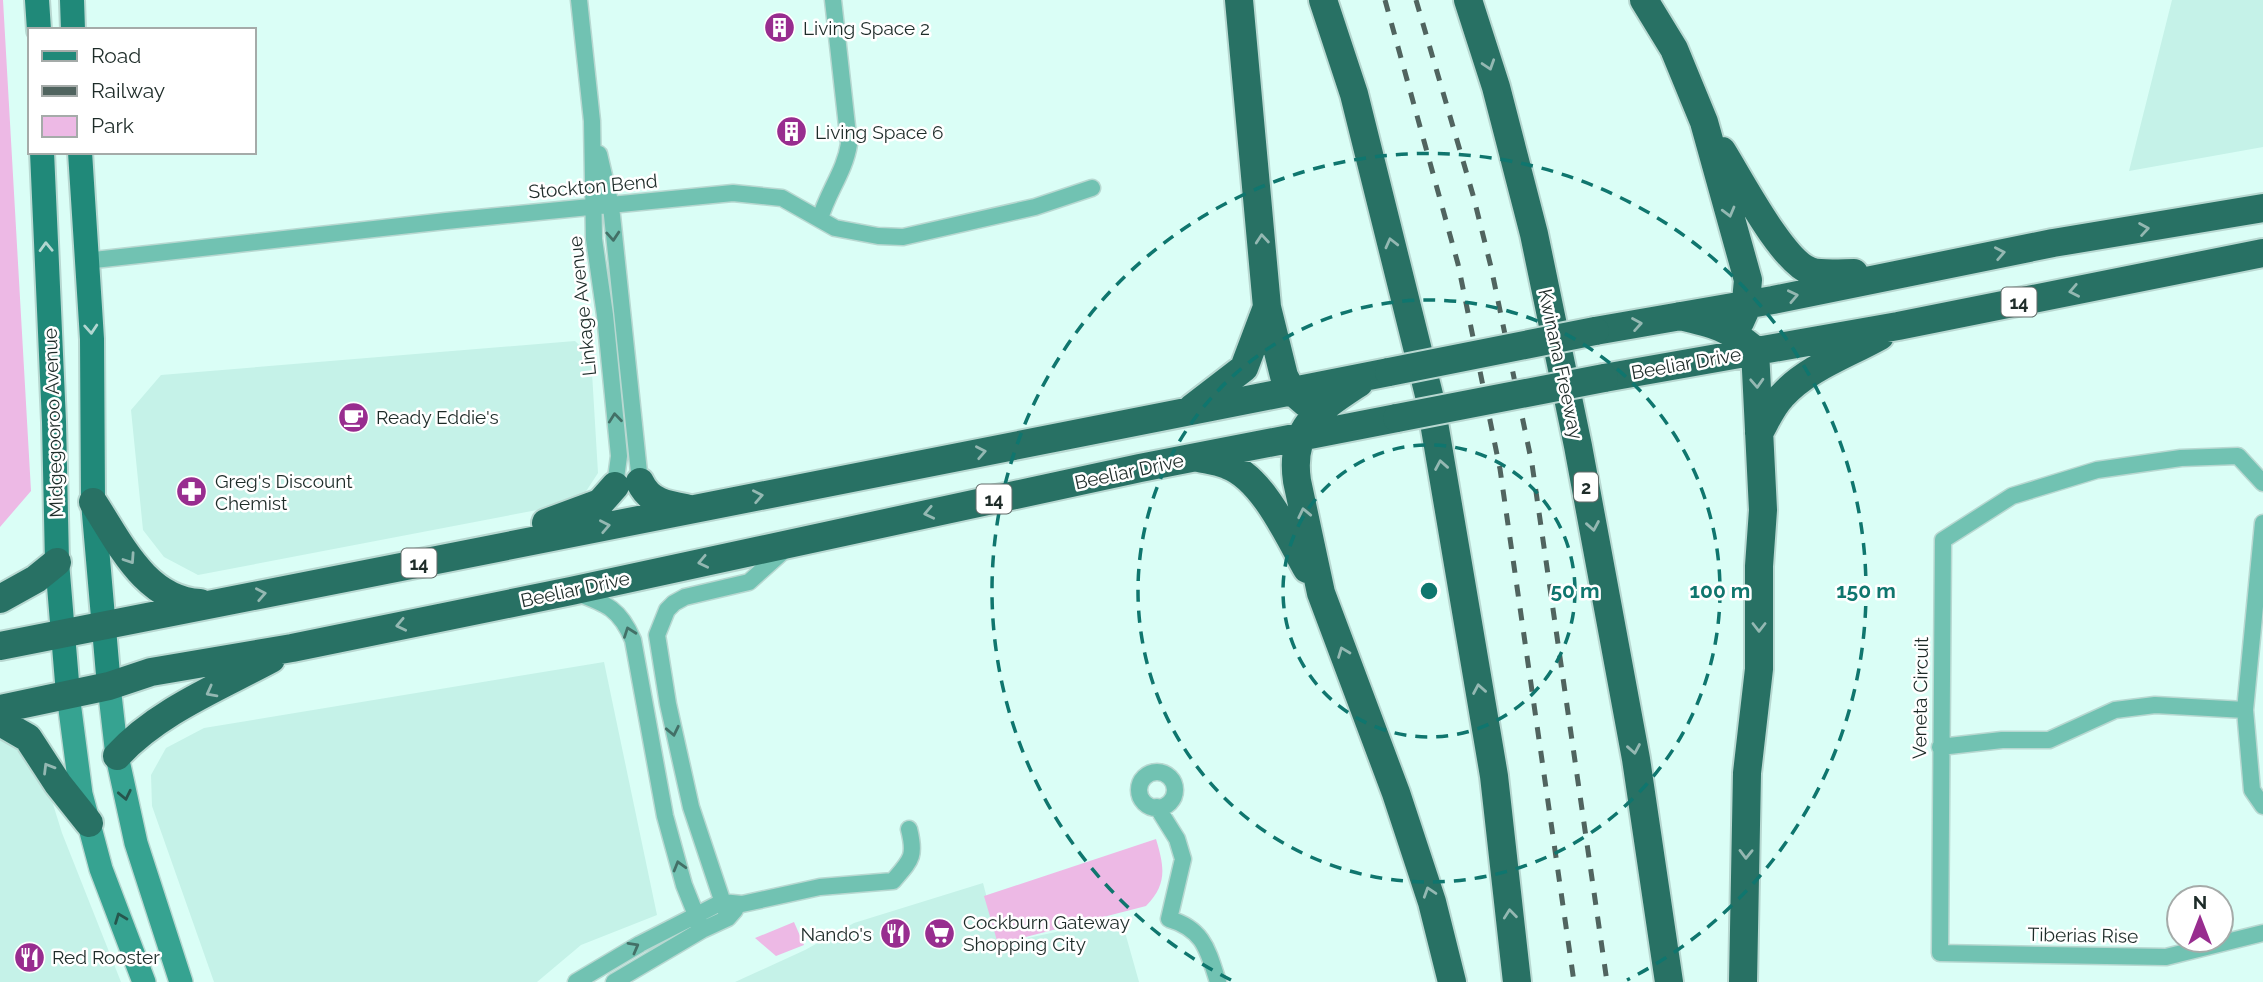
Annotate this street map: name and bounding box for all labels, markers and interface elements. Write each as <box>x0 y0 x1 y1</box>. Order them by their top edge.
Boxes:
building icon: Living Space 2 <box>763 11 797 45</box>
place label: Living Space 2 <box>803 17 930 39</box>
legend <box>28 28 256 154</box>
text: Road <box>91 43 141 68</box>
one-way arrow <box>1481 58 1495 71</box>
text: Railway <box>91 78 165 103</box>
text: Park <box>91 113 134 138</box>
building icon: Living Space 6 <box>775 115 809 149</box>
place label: Living Space 6 <box>815 121 944 143</box>
street label: Stockton Bend <box>528 169 658 203</box>
one-way arrow <box>1721 206 1735 218</box>
one-way arrow <box>2138 222 2150 237</box>
one-way arrow <box>605 231 620 242</box>
one-way arrow <box>1255 233 1270 244</box>
street label: Linkage Avenue <box>564 235 600 377</box>
one-way arrow <box>1385 237 1399 249</box>
one-way arrow <box>39 241 54 252</box>
one-way arrow <box>1994 247 2006 262</box>
one-way arrow <box>2068 283 2080 298</box>
street label: Kwinana Freeway <box>1534 287 1588 441</box>
road number: 14 <box>2002 288 2036 316</box>
one-way arrow <box>1787 290 1799 305</box>
one-way arrow <box>1631 317 1643 332</box>
one-way arrow <box>83 324 98 335</box>
street label: Midgegooroo Avenue <box>39 328 67 518</box>
street label: Beeliar Drive <box>1629 343 1743 383</box>
one-way arrow <box>1749 378 1764 389</box>
cafe icon: Ready Eddie's <box>336 400 370 434</box>
place label: Ready Eddie's <box>376 406 499 428</box>
one-way arrow <box>608 413 623 424</box>
one-way arrow <box>975 445 987 460</box>
street label: Beeliar Drive <box>1072 449 1186 493</box>
one-way arrow <box>1434 459 1449 470</box>
place label: Greg's Discount Chemist <box>215 470 353 514</box>
road number: 2 <box>1574 472 1598 502</box>
pharmacy icon: Greg's Discount Chemist <box>175 475 209 509</box>
road number: 14 <box>976 485 1012 514</box>
one-way arrow <box>752 489 764 504</box>
one-way arrow <box>923 505 935 520</box>
one-way arrow <box>1297 507 1312 519</box>
one-way arrow <box>599 520 611 535</box>
one-way arrow <box>1585 520 1600 532</box>
road number: 14 <box>402 548 436 578</box>
one-way arrow <box>122 551 134 564</box>
one-way arrow <box>697 553 709 568</box>
street label: Beeliar Drive <box>518 567 632 611</box>
text: 50 m <box>1550 578 1600 603</box>
text: 100 m <box>1690 578 1750 603</box>
text: 150 m <box>1836 578 1896 603</box>
centre of rings <box>1417 579 1441 603</box>
one-way arrow <box>255 587 267 602</box>
one-way arrow <box>395 617 407 631</box>
one-way arrow <box>1751 622 1767 633</box>
one-way arrow <box>623 627 637 639</box>
street label: Veneta Circuit <box>1908 636 1932 759</box>
one-way arrow <box>1338 647 1352 659</box>
one-way arrow <box>1473 683 1488 695</box>
one-way arrow <box>206 684 218 697</box>
one-way arrow <box>665 725 680 737</box>
one-way arrow <box>1626 743 1641 755</box>
one-way arrow <box>44 763 57 776</box>
one-way arrow <box>117 789 132 801</box>
one-way arrow <box>1738 849 1753 860</box>
one-way arrow <box>672 860 687 872</box>
north arrow <box>2165 884 2235 954</box>
one-way arrow <box>1423 887 1437 899</box>
text: N <box>2193 891 2207 913</box>
one-way arrow <box>1502 908 1517 920</box>
place label: Cockburn Gateway Shopping City <box>963 911 1130 955</box>
one-way arrow <box>114 913 128 925</box>
supermarket icon: Cockburn Gateway Shopping City <box>923 916 957 950</box>
restaurant icon: Nando's <box>878 917 912 951</box>
place label: Nando's <box>800 923 872 945</box>
street label: Tiberias Rise <box>2028 923 2138 947</box>
restaurant icon: Red Rooster <box>12 940 46 974</box>
one-way arrow <box>627 942 640 955</box>
place label: Red Rooster <box>52 946 160 968</box>

